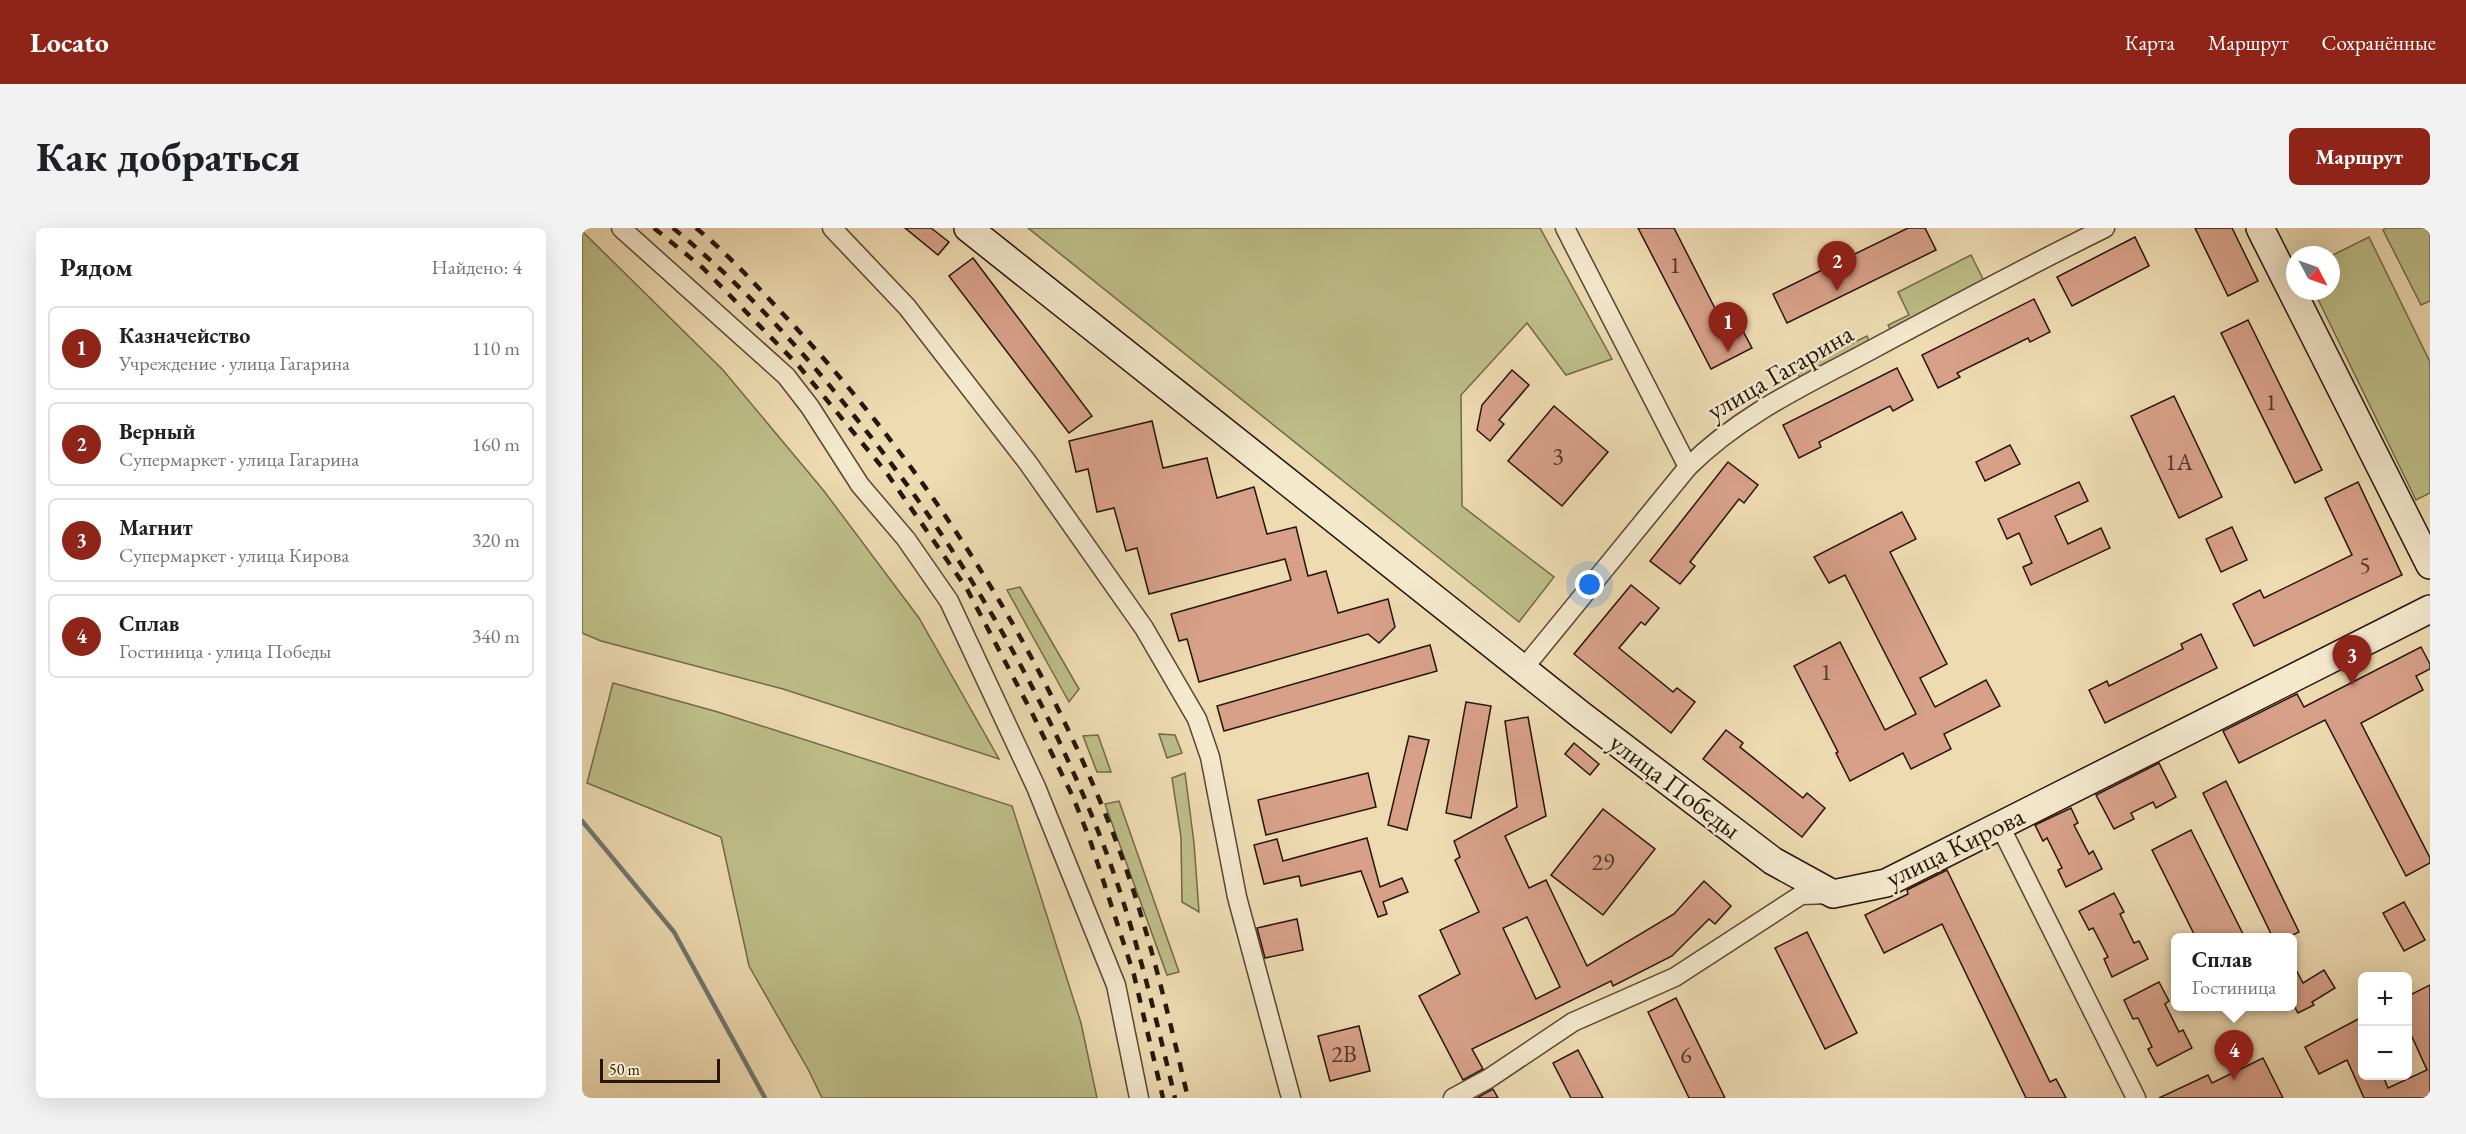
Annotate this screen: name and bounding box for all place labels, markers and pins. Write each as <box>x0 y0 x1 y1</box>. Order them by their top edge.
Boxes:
pin: 2 <box>1818 242 1856 291</box>
pin: 1 <box>1708 302 1748 352</box>
pin: 3 <box>2332 636 2372 685</box>
pin: 4 <box>2214 1030 2254 1080</box>

